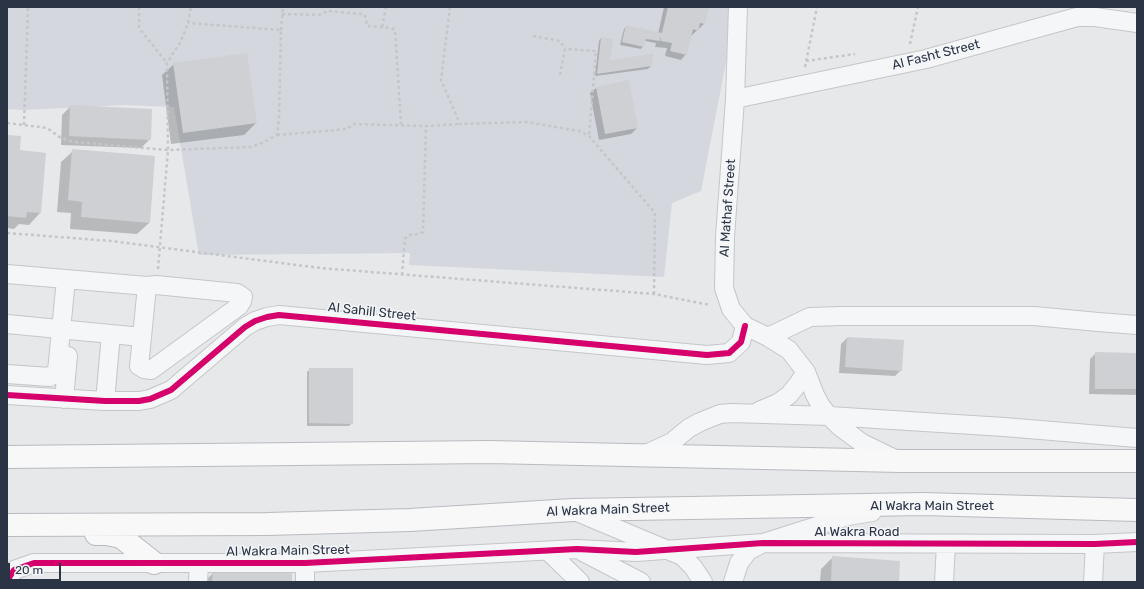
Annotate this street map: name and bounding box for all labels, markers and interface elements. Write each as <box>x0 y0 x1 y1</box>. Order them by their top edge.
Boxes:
street label: Al Fasht Street <box>891 37 981 73</box>
street label: Al Mathaf Street <box>717 158 739 258</box>
street label: Al Sahill Street <box>327 300 417 324</box>
street label: Al Wakra Main Street <box>870 498 994 514</box>
street label: Al Wakra Main Street <box>546 500 670 520</box>
street label: Al Wakra Road <box>814 524 900 540</box>
street label: Al Wakra Main Street <box>226 542 350 560</box>
scale bar <box>10 555 63 581</box>
text: 20 m <box>15 563 43 577</box>

